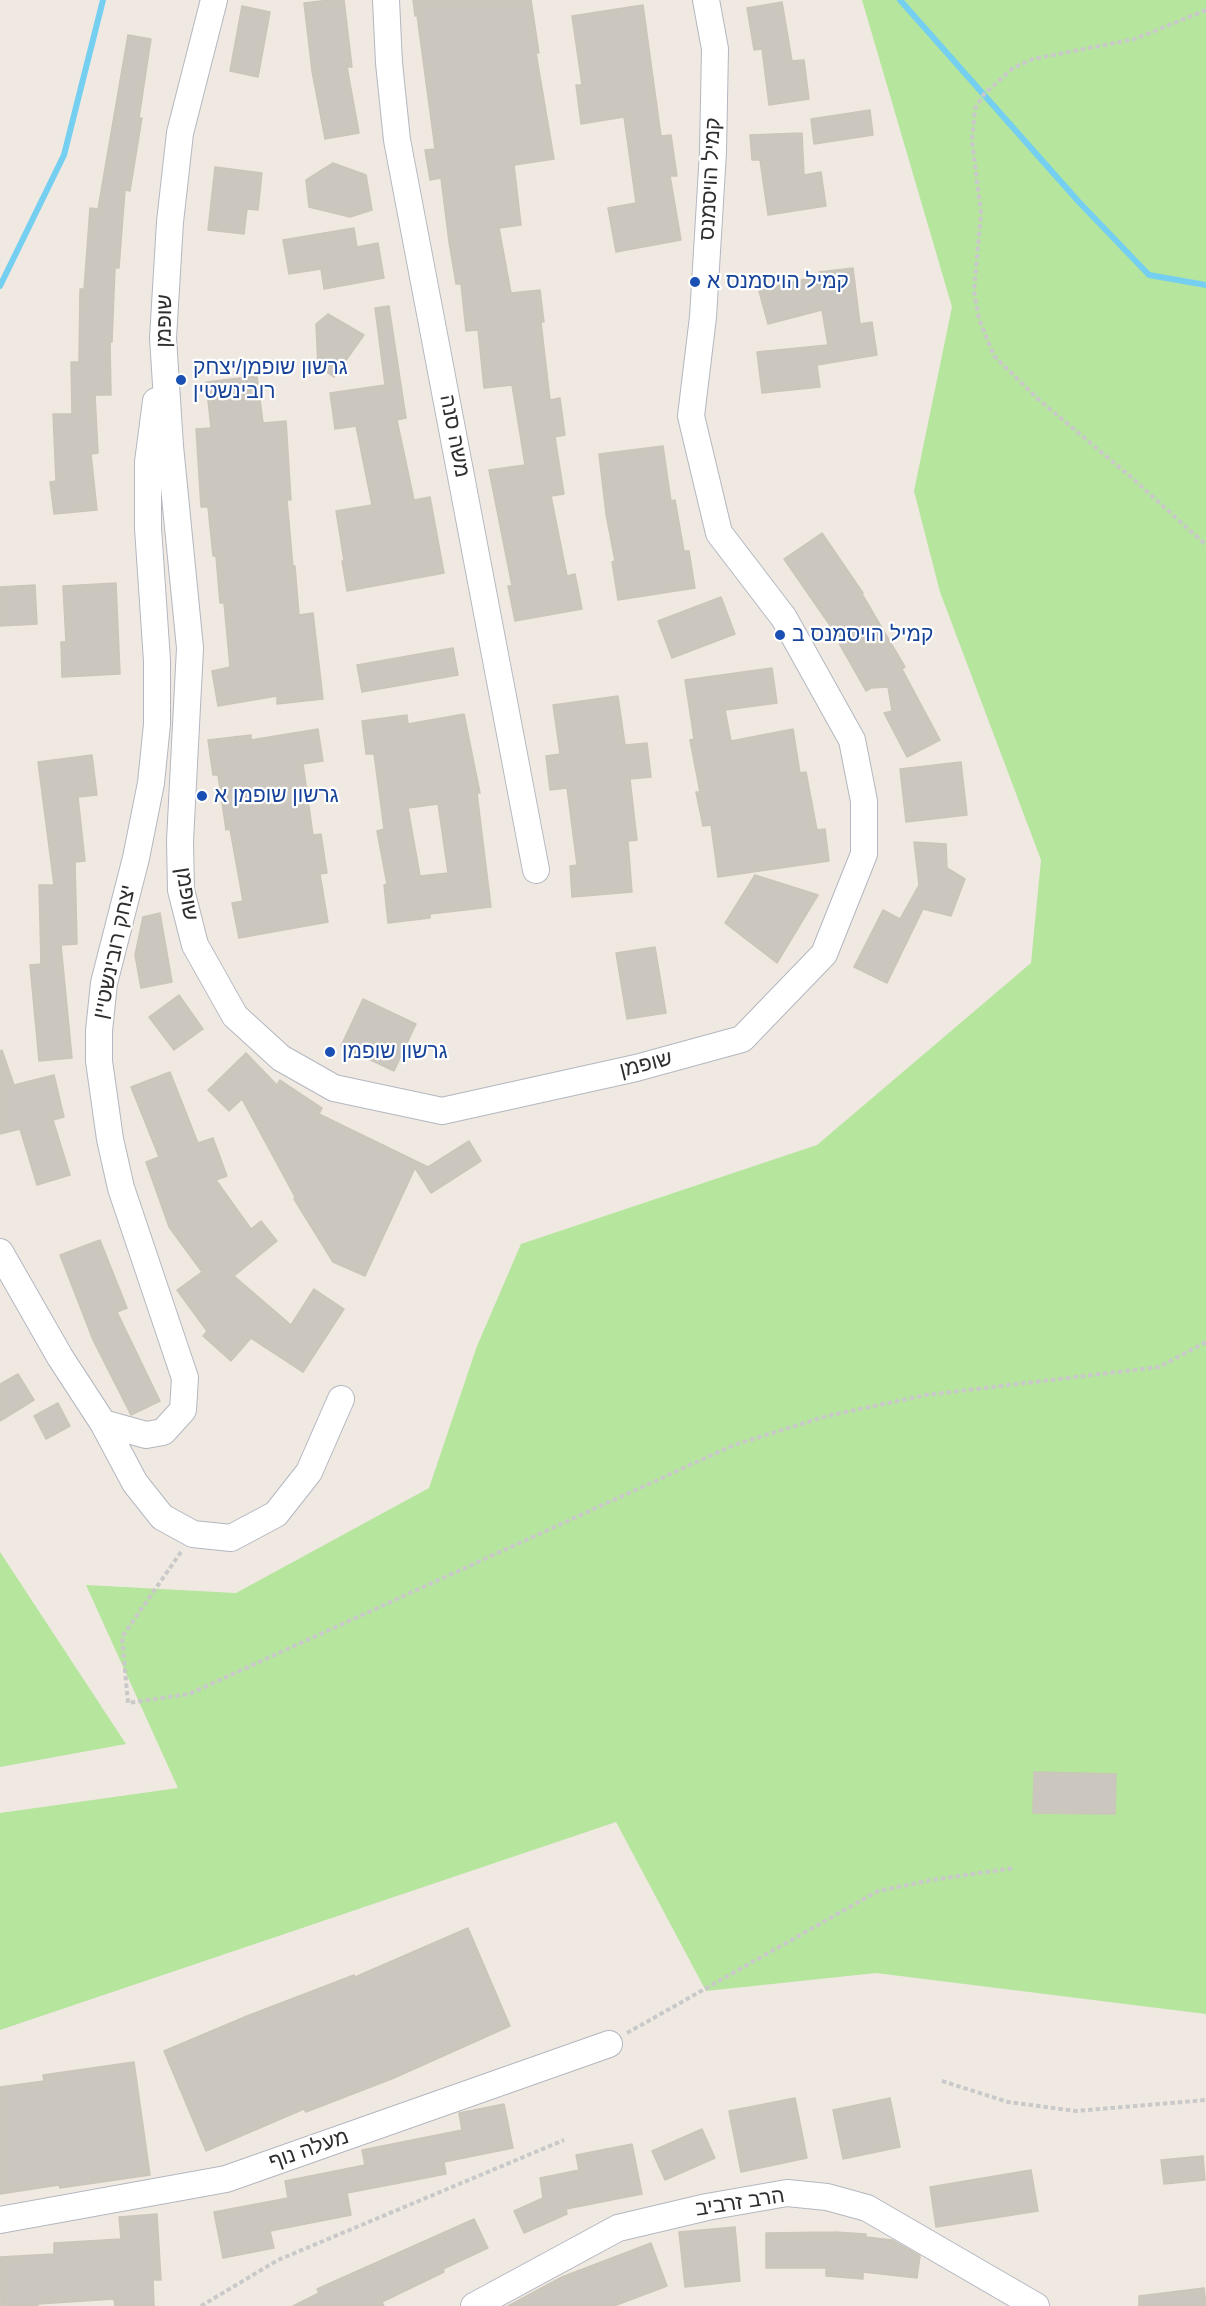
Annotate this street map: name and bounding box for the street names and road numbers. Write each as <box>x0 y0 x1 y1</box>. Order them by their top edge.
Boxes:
street label: קמיל הויסמנס <box>695 117 727 241</box>
street label: שופמן <box>152 294 178 348</box>
street label: משה סנה <box>434 392 474 480</box>
street label: שופמן <box>169 866 203 922</box>
street label: יצחק רובינשטיין <box>88 882 142 1022</box>
street label: שופמן <box>617 1046 675 1084</box>
street label: מעלה נוף <box>266 2125 352 2175</box>
street label: הרב זרביב <box>694 2184 786 2222</box>

